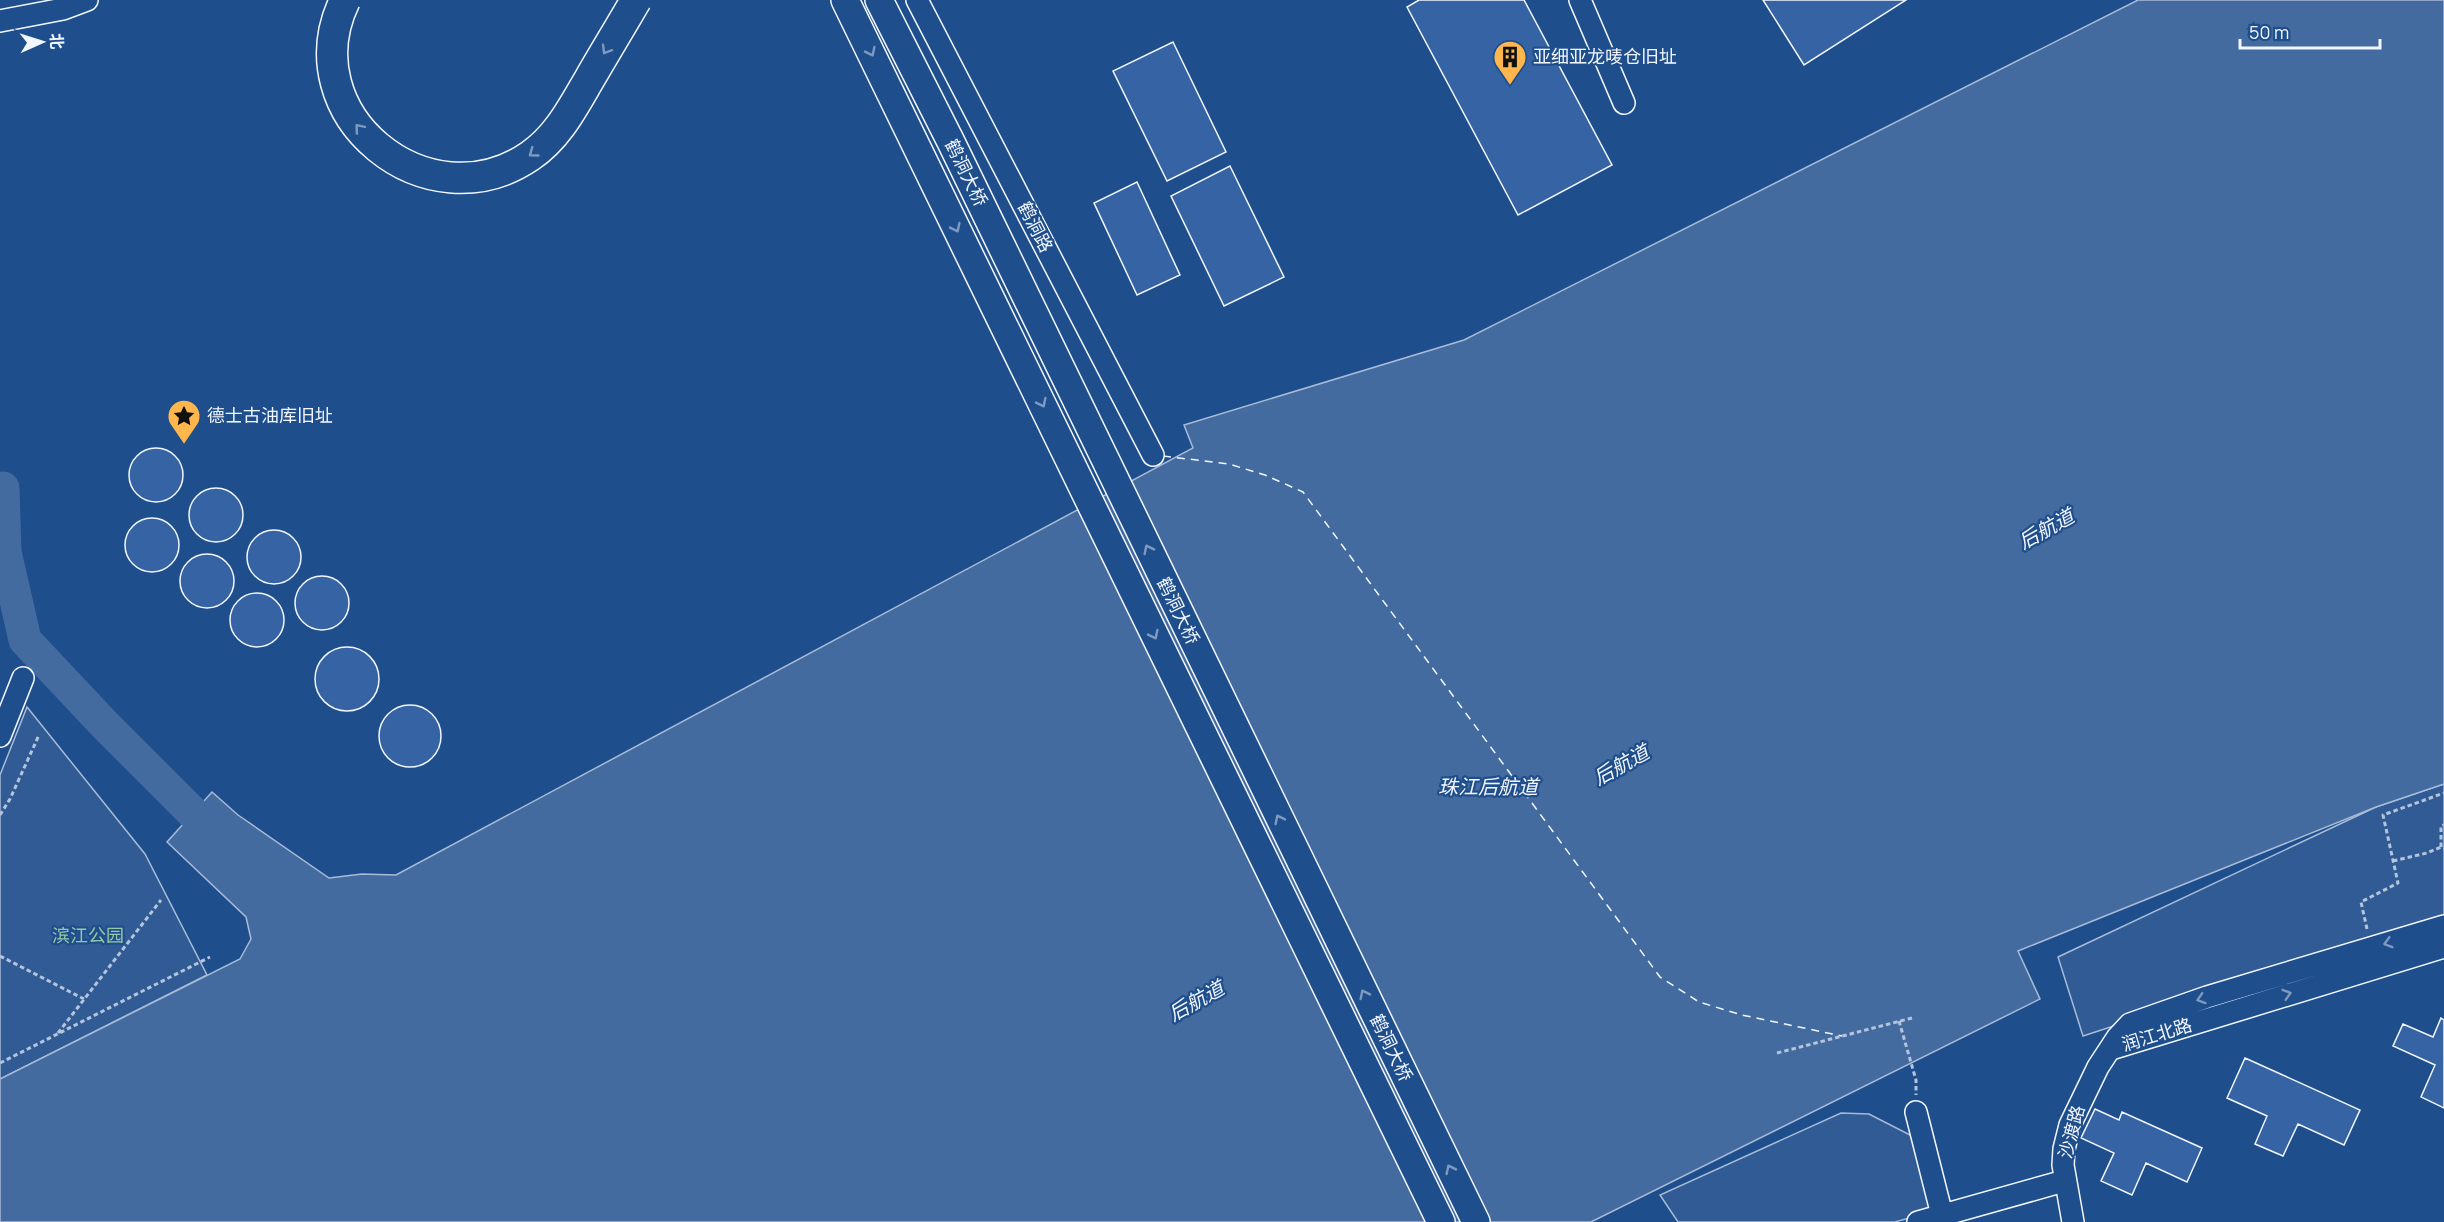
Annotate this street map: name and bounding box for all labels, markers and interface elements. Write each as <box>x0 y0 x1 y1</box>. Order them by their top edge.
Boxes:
north arrow <box>12 12 72 72</box>
scale bar <box>2240 12 2380 50</box>
text: 50 m <box>2249 20 2289 44</box>
text: 北 <box>46 33 68 50</box>
building icon: 亚细亚龙唛仓旧址 <box>1492 39 1528 86</box>
one-way arrow <box>602 44 614 54</box>
place label: 亚细亚龙唛仓旧址 <box>1533 44 1677 68</box>
one-way arrow <box>864 46 876 57</box>
one-way arrow <box>355 124 366 135</box>
street label: 鹤洞大桥 <box>940 135 993 210</box>
one-way arrow <box>529 146 540 157</box>
street label: 鹤洞路 <box>1013 197 1059 256</box>
one-way arrow <box>949 221 961 232</box>
one-way arrow <box>1034 396 1046 407</box>
place icon: 德士古油库旧址 <box>166 398 202 445</box>
place label: 德士古油库旧址 <box>207 403 333 427</box>
water label: 后航道 <box>2013 501 2081 555</box>
one-way arrow <box>1144 545 1156 556</box>
street label: 鹤洞大桥 <box>1152 573 1205 648</box>
one-way arrow <box>1147 629 1159 640</box>
water label: 后航道 <box>1588 737 1656 791</box>
water label: 珠江后航道 <box>1438 773 1541 800</box>
one-way arrow <box>1275 815 1286 826</box>
park label: 滨江公园 <box>52 923 124 947</box>
one-way arrow <box>2383 936 2394 948</box>
water label: 后航道 <box>1163 973 1231 1027</box>
one-way arrow <box>2281 989 2292 1001</box>
one-way arrow <box>1360 990 1372 1001</box>
one-way arrow <box>2196 992 2207 1004</box>
street label: 鹤洞大桥 <box>1365 1010 1418 1085</box>
street label: 润江北路 <box>2119 1012 2195 1056</box>
street label: 沙渡路 <box>2052 1103 2090 1161</box>
one-way arrow <box>1446 1165 1458 1176</box>

